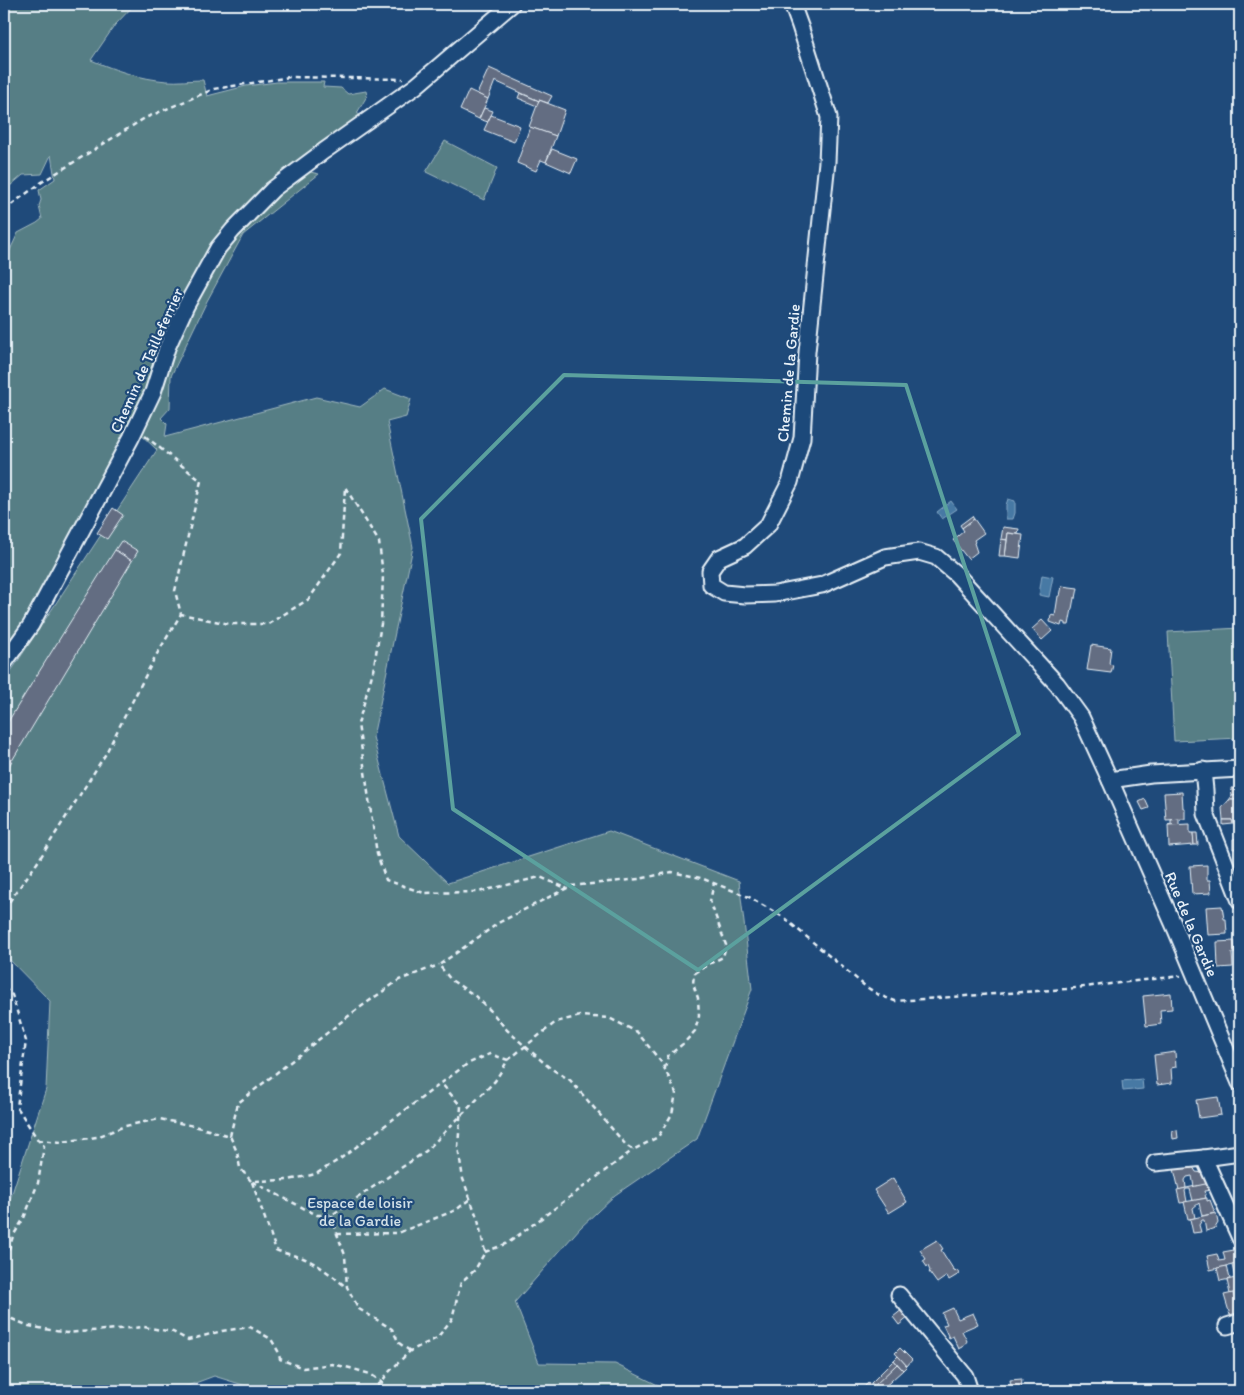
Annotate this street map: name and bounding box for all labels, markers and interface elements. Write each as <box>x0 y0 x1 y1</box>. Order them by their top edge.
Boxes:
street label: Chemin de Tailleferrier <box>106 284 187 436</box>
street label: Chemin de la Gardie <box>773 303 804 443</box>
street label: Rue de la Gardie <box>1161 869 1222 980</box>
park label: Espace de loisir de la Gardie <box>307 1193 413 1230</box>

